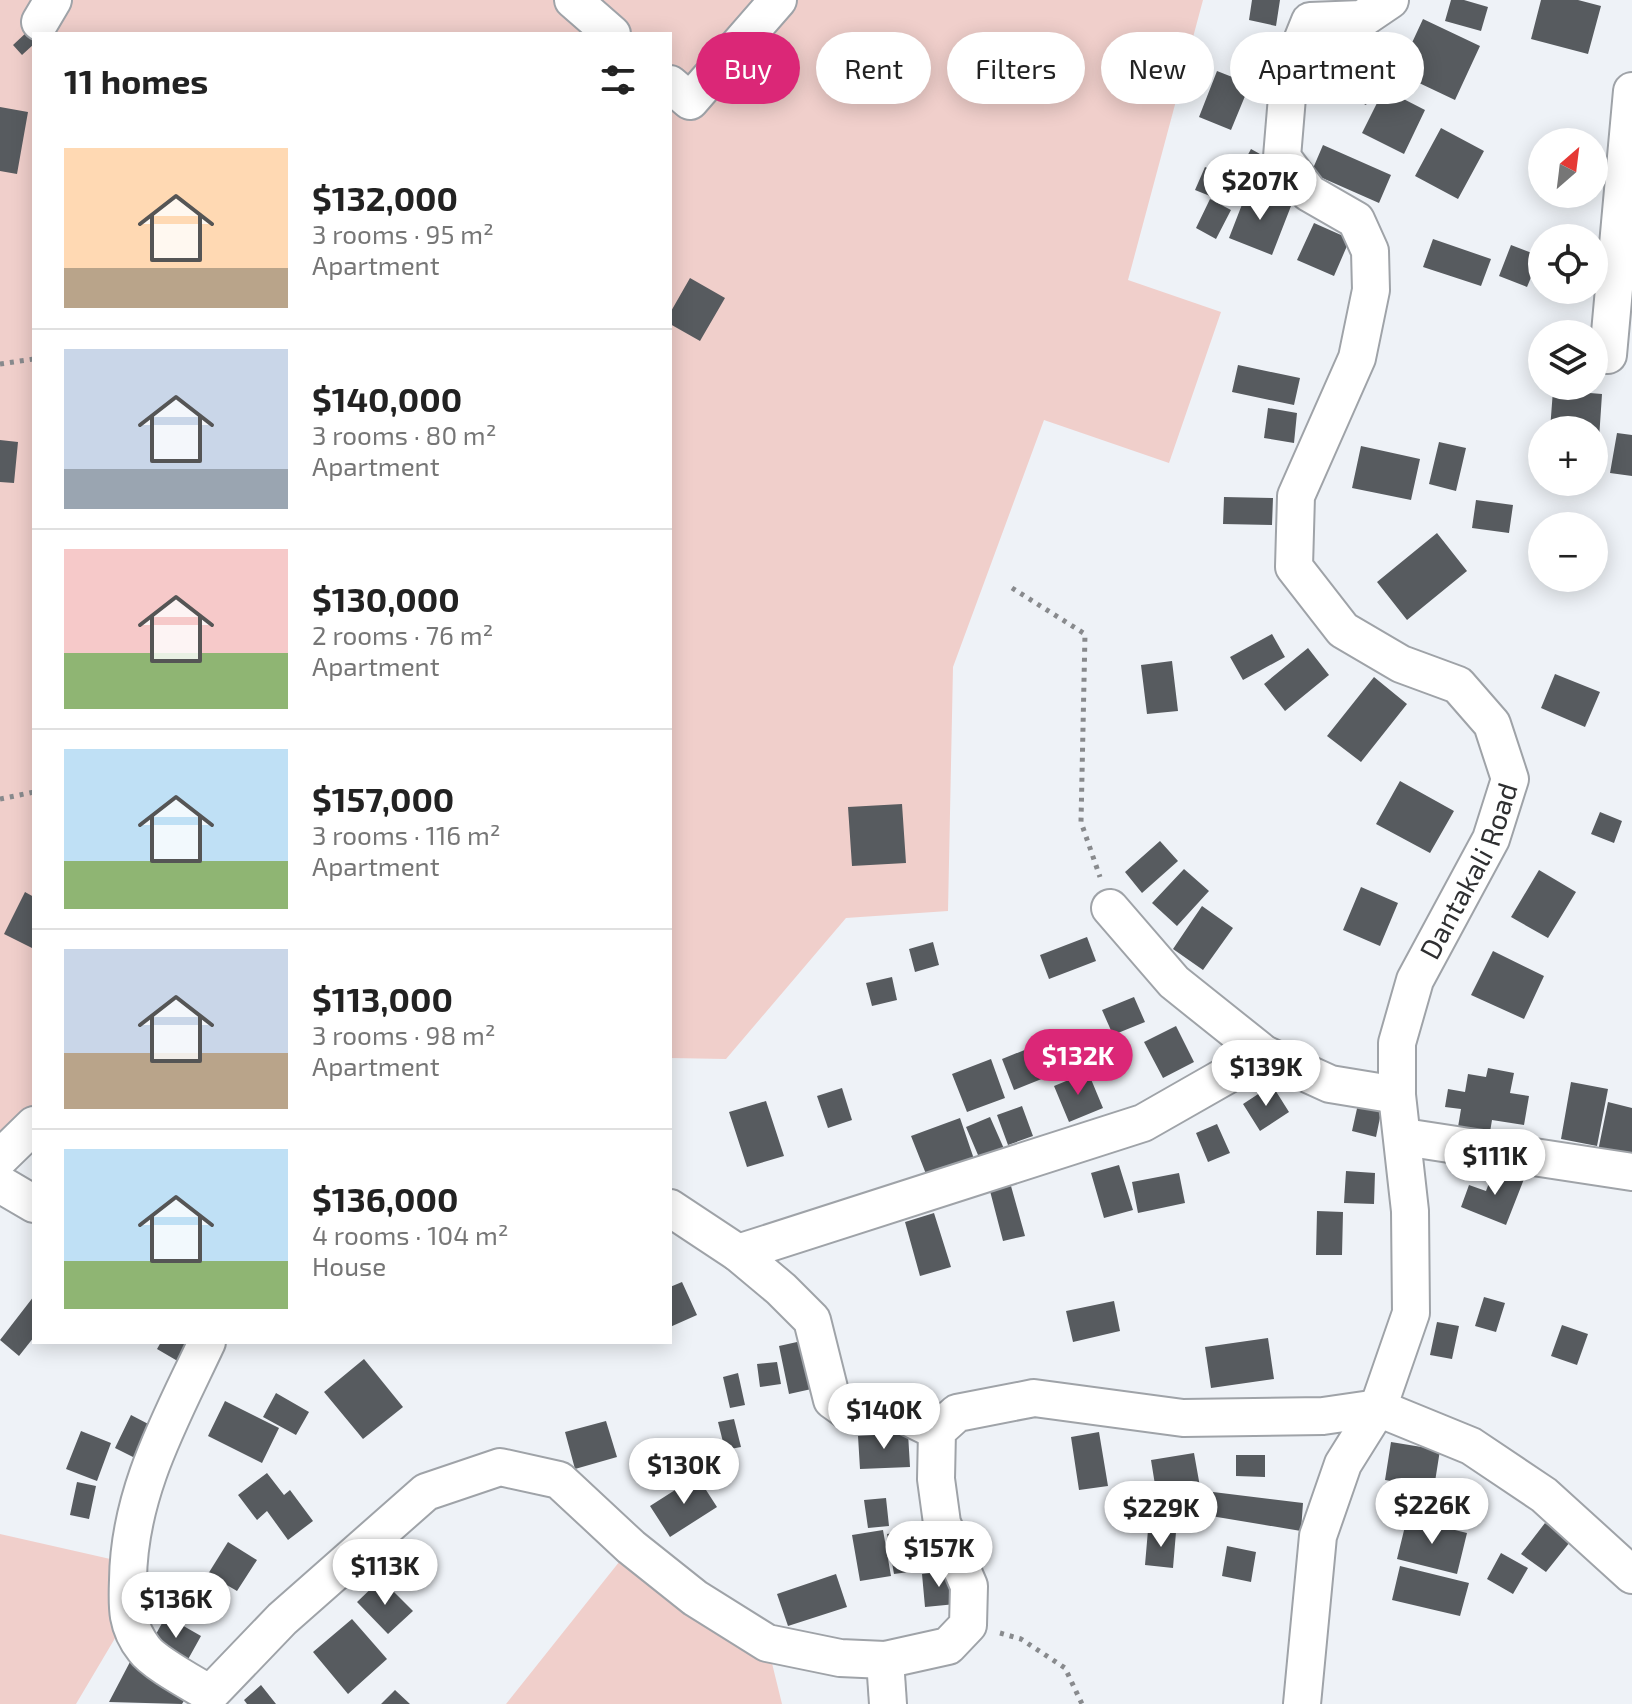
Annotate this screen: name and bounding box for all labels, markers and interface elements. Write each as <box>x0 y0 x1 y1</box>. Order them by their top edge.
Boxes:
chip: Buy <box>696 32 800 104</box>
chip: Rent <box>816 32 931 104</box>
chip: Filters <box>947 32 1085 104</box>
chip: New <box>1101 32 1214 104</box>
chip: Apartment <box>1230 32 1424 104</box>
icon: filters <box>596 58 640 102</box>
text: 11 homes <box>64 60 208 101</box>
north arrow <box>1528 128 1608 208</box>
map controls <box>1528 128 1608 592</box>
pin: $207K <box>1204 154 1316 222</box>
text: $207K <box>1222 164 1298 195</box>
text: $132,000 <box>312 177 458 218</box>
icon: home <box>128 180 224 276</box>
text: 3 rooms · 95 m² <box>312 218 494 249</box>
button: locate <box>1528 224 1608 304</box>
text: Apartment <box>312 249 440 280</box>
button: layers <box>1528 320 1608 400</box>
text: $140,000 <box>312 378 462 419</box>
icon: home <box>128 381 224 477</box>
button: + <box>1528 416 1608 496</box>
text: 3 rooms · 80 m² <box>312 419 496 450</box>
text: Apartment <box>312 450 440 481</box>
button: − <box>1528 512 1608 592</box>
text: $130,000 <box>312 578 460 619</box>
icon: home <box>128 581 224 677</box>
text: 2 rooms · 76 m² <box>312 619 493 650</box>
text: Apartment <box>312 650 440 681</box>
text: $157,000 <box>312 778 454 819</box>
street label: Dantakali Road <box>1412 778 1524 965</box>
icon: home <box>128 781 224 877</box>
text: 3 rooms · 116 m² <box>312 819 501 850</box>
text: Apartment <box>312 850 440 881</box>
text: $113,000 <box>312 978 453 1019</box>
icon: home <box>128 981 224 1077</box>
text: 3 rooms · 98 m² <box>312 1019 496 1050</box>
pin: $132K <box>1022 1029 1134 1097</box>
text: $132K <box>1042 1039 1114 1070</box>
pin: $139K <box>1210 1040 1322 1108</box>
text: Apartment <box>312 1050 440 1081</box>
text: $139K <box>1230 1050 1302 1081</box>
pin: $111K <box>1439 1129 1551 1197</box>
text: $111K <box>1462 1139 1528 1170</box>
text: $136,000 <box>312 1178 458 1219</box>
icon: home <box>128 1181 224 1277</box>
text: 4 rooms · 104 m² <box>312 1219 508 1250</box>
text: House <box>312 1250 386 1281</box>
pin: $140K <box>828 1383 940 1451</box>
text: $140K <box>846 1393 922 1424</box>
pin: $130K <box>628 1438 740 1506</box>
text: $130K <box>647 1448 721 1479</box>
pin: $226K <box>1376 1478 1488 1546</box>
pin: $229K <box>1105 1481 1217 1549</box>
text: $226K <box>1393 1488 1471 1519</box>
text: $229K <box>1122 1491 1200 1522</box>
pin: $157K <box>883 1521 995 1589</box>
text: $157K <box>904 1531 974 1562</box>
pin: $113K <box>329 1539 441 1607</box>
text: $113K <box>351 1549 419 1580</box>
pin: $136K <box>120 1572 232 1640</box>
text: $136K <box>140 1582 212 1613</box>

